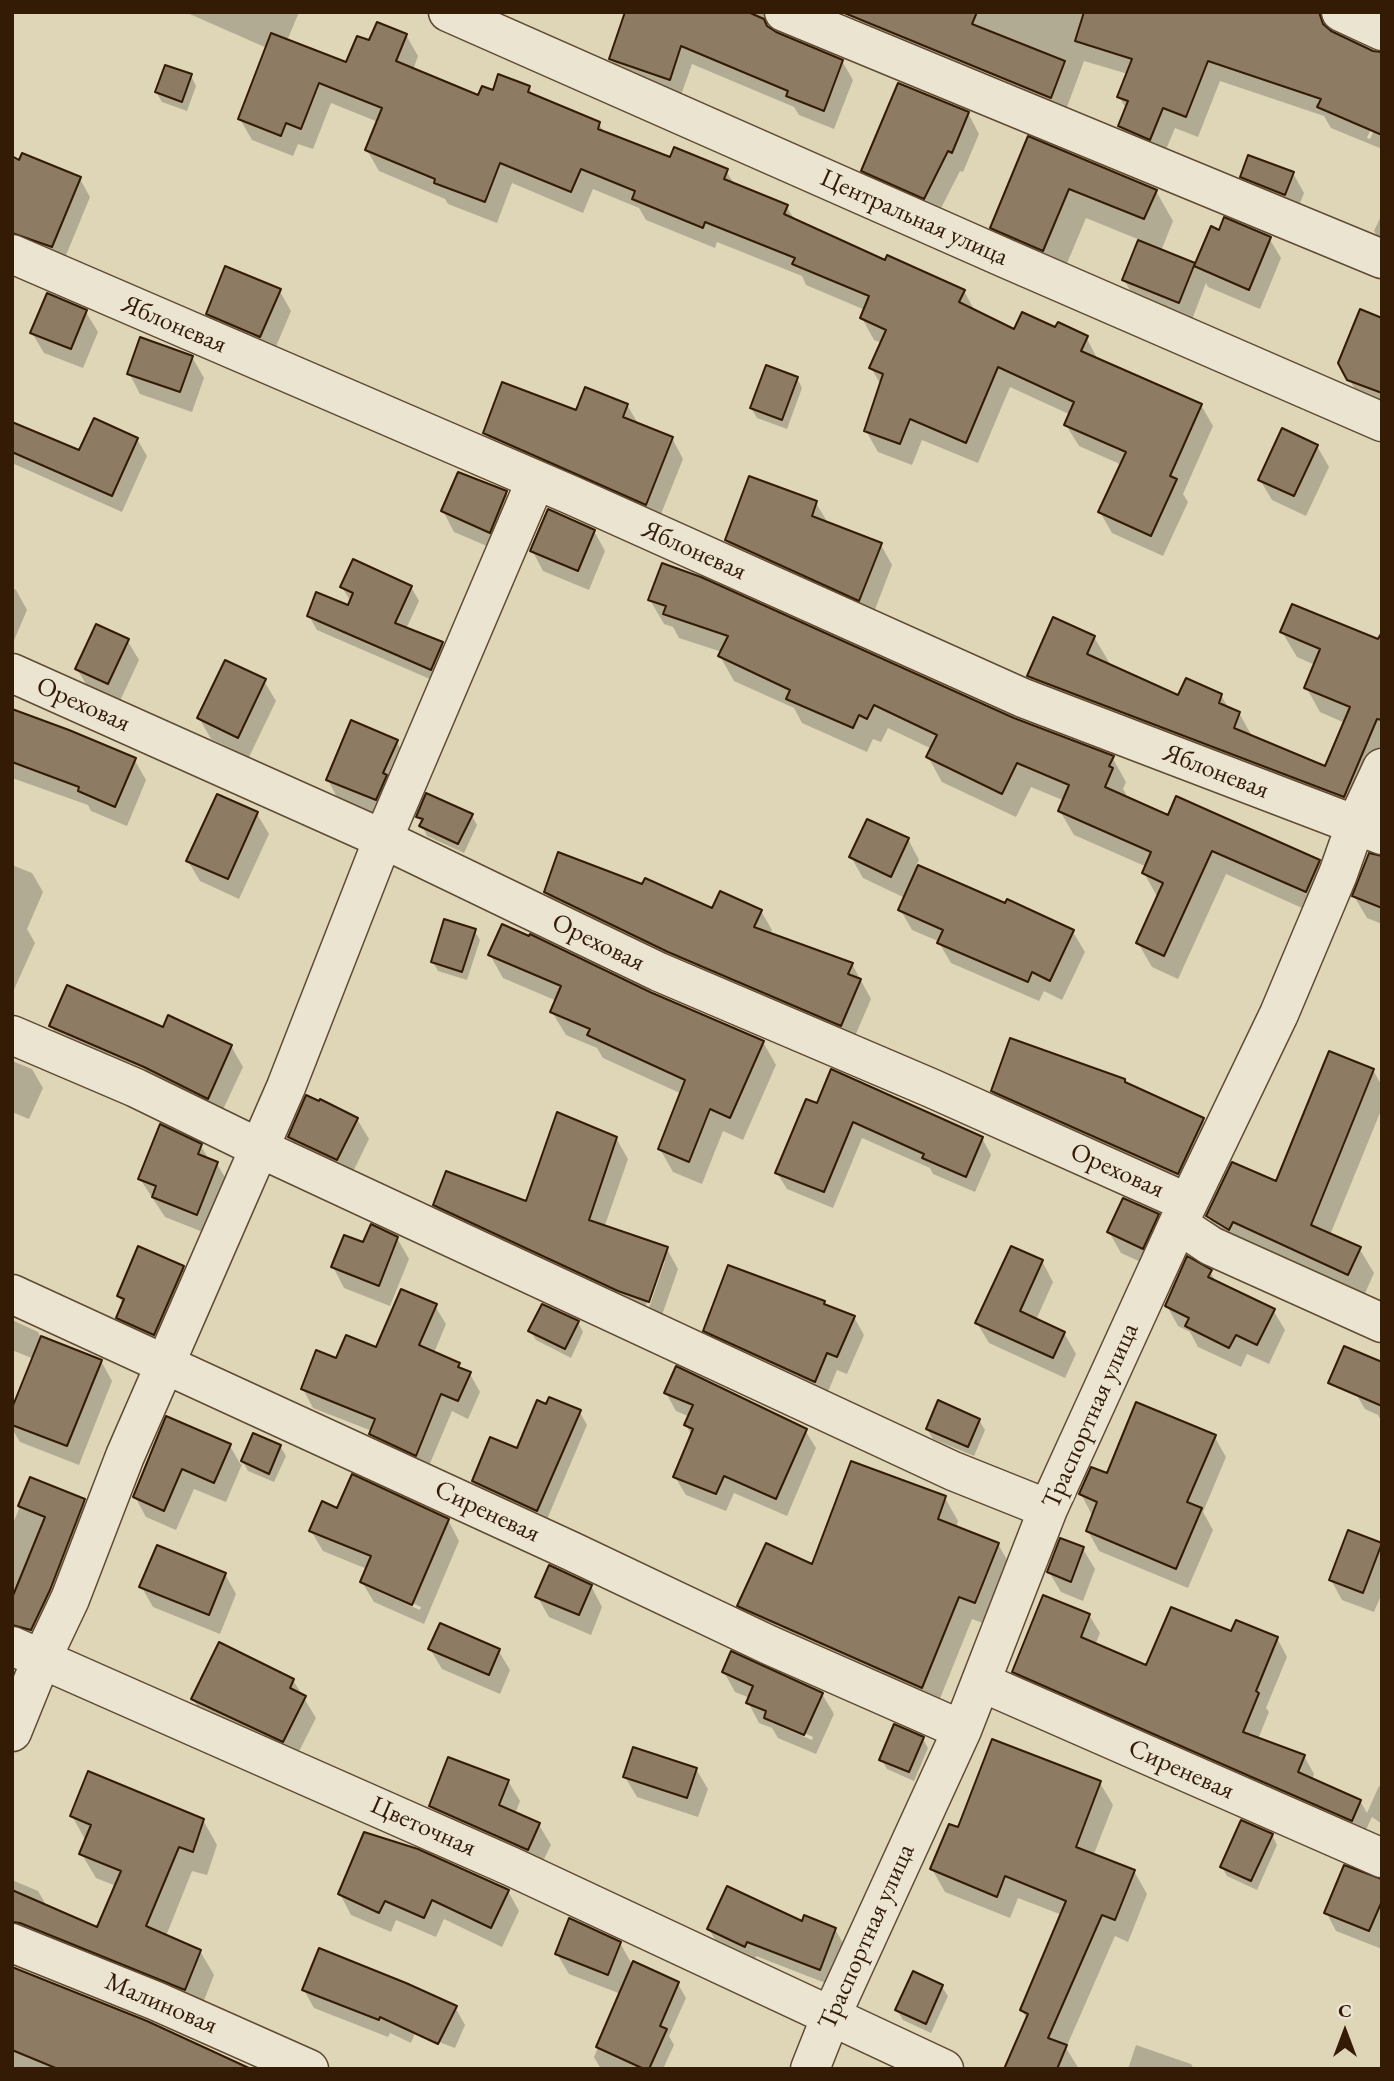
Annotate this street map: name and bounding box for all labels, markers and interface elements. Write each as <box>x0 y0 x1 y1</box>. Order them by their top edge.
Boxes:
street label: Центральная улица <box>815 163 1013 273</box>
street label: Яблоневая <box>117 289 231 361</box>
street label: Яблоневая <box>637 514 751 588</box>
street label: Ореховая <box>31 671 135 739</box>
street label: Яблоневая <box>1159 738 1273 806</box>
street label: Ореховая <box>546 907 650 979</box>
street label: Ореховая <box>1065 1137 1169 1205</box>
street label: Траспортная улица <box>1036 1318 1146 1514</box>
street label: Сиреневая <box>429 1474 545 1550</box>
street label: Сиреневая <box>1123 1733 1239 1807</box>
street label: Цветочная <box>365 1790 481 1864</box>
street label: Траспортная улица <box>812 1839 922 2035</box>
street label: Малиновая <box>100 1966 222 2042</box>
north arrow <box>1310 1997 1380 2067</box>
text: С <box>1338 1998 1352 2023</box>

